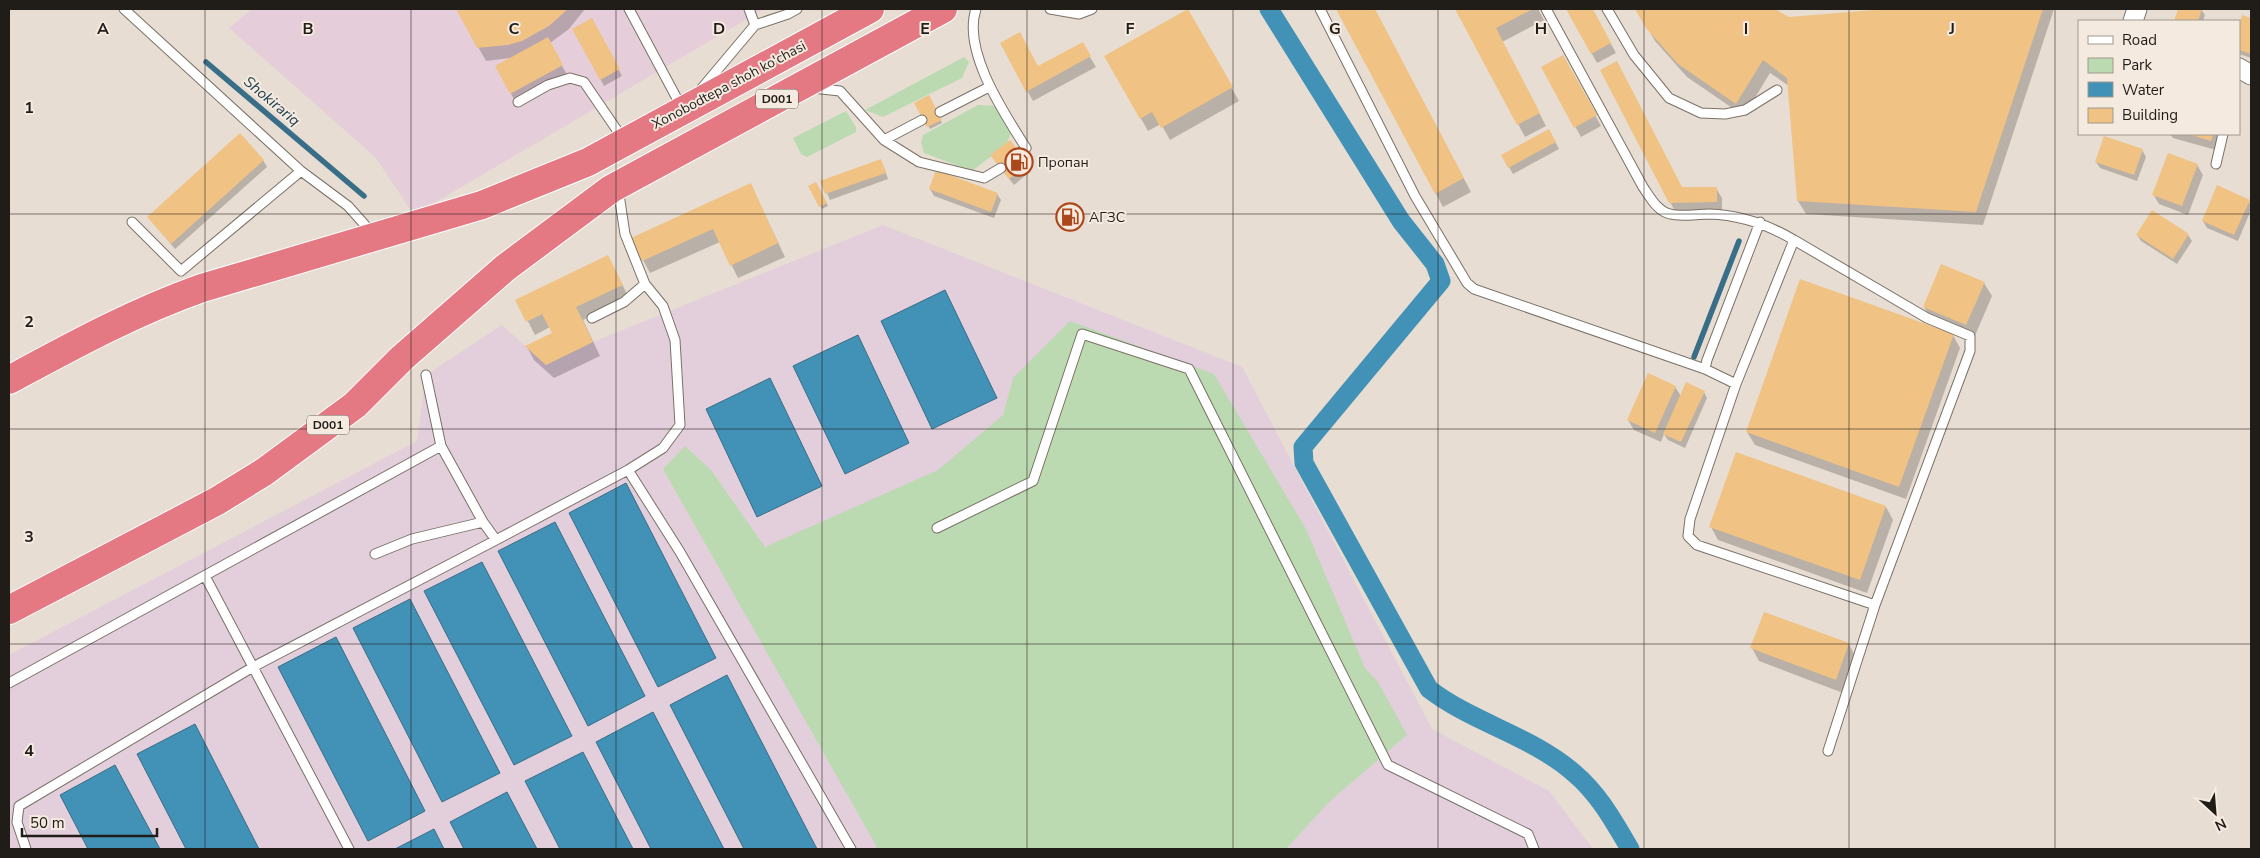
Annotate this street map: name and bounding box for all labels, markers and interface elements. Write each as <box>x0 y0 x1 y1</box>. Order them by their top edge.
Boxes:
text: A <box>97 18 109 40</box>
text: B <box>302 18 314 40</box>
text: C <box>509 18 520 40</box>
text: D <box>713 18 725 40</box>
text: E <box>920 18 930 40</box>
text: F <box>1126 18 1135 40</box>
text: G <box>1329 18 1341 40</box>
text: H <box>1535 18 1547 40</box>
text: I <box>1744 18 1748 40</box>
text: J <box>1948 18 1955 40</box>
legend <box>2078 20 2240 135</box>
text: Road <box>2122 30 2157 50</box>
street label: Xonobodtepa shoh ko'chasi <box>649 36 809 134</box>
text: Park <box>2122 55 2152 75</box>
water label: Shokirariq <box>240 72 305 131</box>
text: Water <box>2122 80 2165 100</box>
road number: D001 <box>756 90 798 108</box>
text: 1 <box>24 97 34 119</box>
text: Building <box>2122 105 2178 125</box>
fuel station icon: Пропан <box>1004 147 1034 177</box>
place label: Пропан <box>1038 153 1089 172</box>
fuel station icon: АГЗС <box>1055 202 1085 232</box>
place label: АГЗС <box>1089 208 1125 227</box>
text: 2 <box>24 311 34 333</box>
road number: D001 <box>307 416 349 434</box>
text: 3 <box>24 526 34 548</box>
text: 4 <box>24 740 34 762</box>
north arrow <box>2190 788 2240 838</box>
scale bar <box>22 806 158 838</box>
text: 50 m <box>30 813 65 833</box>
text: N <box>2212 813 2229 835</box>

